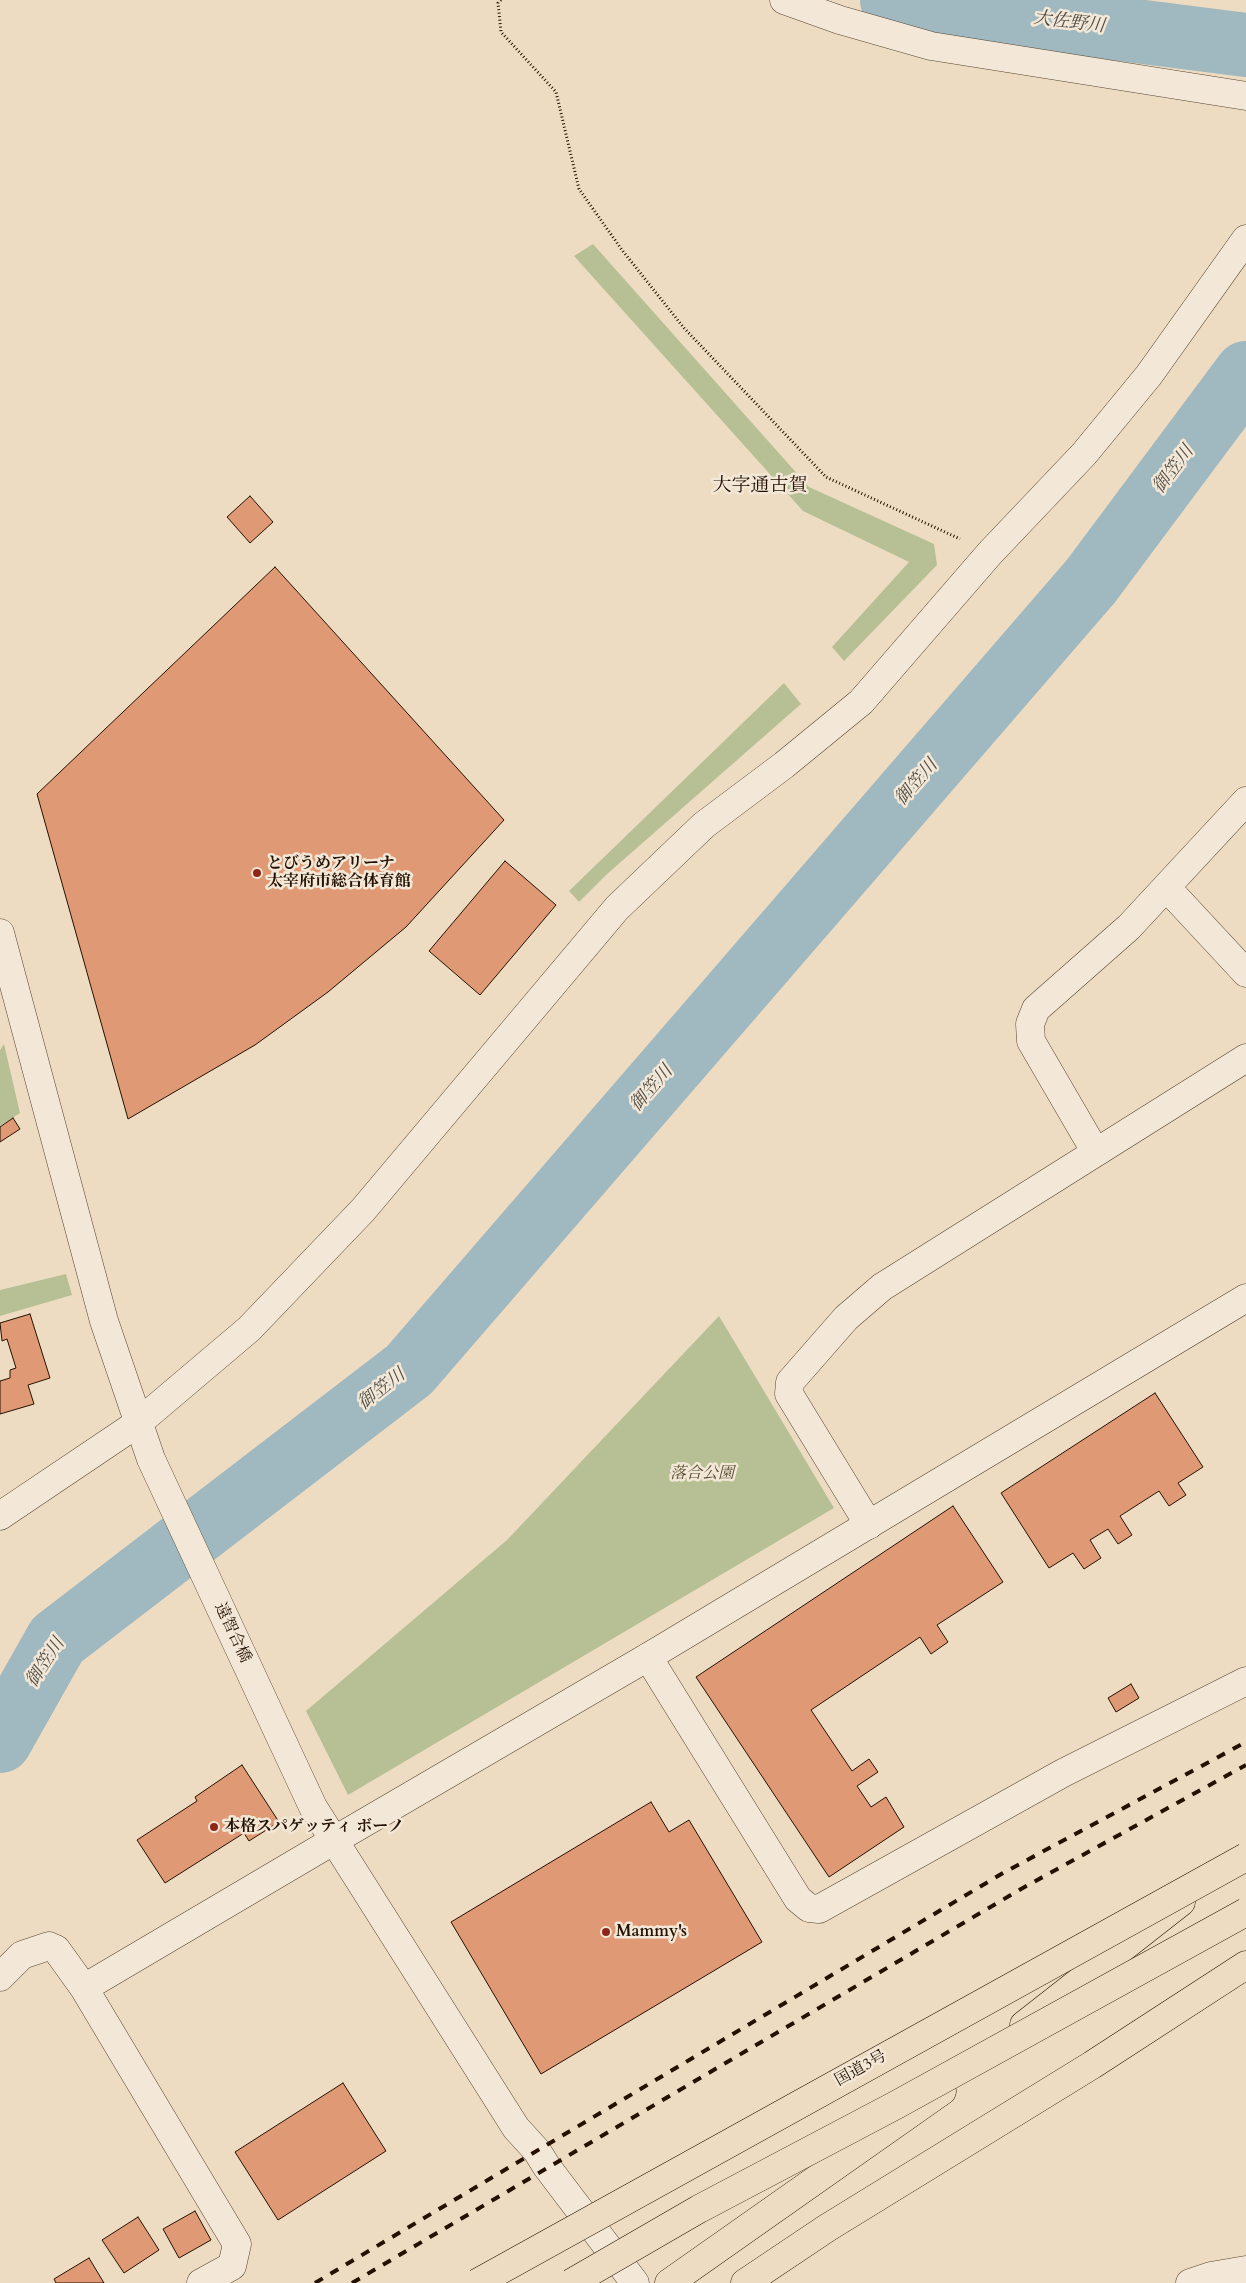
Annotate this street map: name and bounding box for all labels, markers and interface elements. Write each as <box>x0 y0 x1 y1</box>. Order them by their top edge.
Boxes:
water label: 大佐野川 <box>1032 8 1106 38</box>
water label: 御笠川 <box>1149 442 1199 498</box>
district label: 大字通古賀 <box>713 476 807 498</box>
water label: 御笠川 <box>891 756 943 810</box>
place label: とびうめアリーナ 太宰府市総合体育館 <box>267 854 411 892</box>
marker: とびうめアリーナ 太宰府市総合体育館 <box>251 867 263 879</box>
water label: 御笠川 <box>626 1062 678 1116</box>
water label: 御笠川 <box>354 1365 410 1415</box>
park label: 落合公園 <box>670 1464 734 1484</box>
street label: 遠智合橋 <box>210 1600 254 1666</box>
water label: 御笠川 <box>22 1634 70 1692</box>
place label: 本格スパゲッティ ボーノ <box>224 1817 404 1837</box>
marker: 本格スパゲッティ ボーノ <box>208 1821 220 1833</box>
place label: Mammy's <box>616 1922 687 1942</box>
marker: Mammy's <box>600 1926 612 1938</box>
street label: 国道3号 <box>832 2047 890 2091</box>

